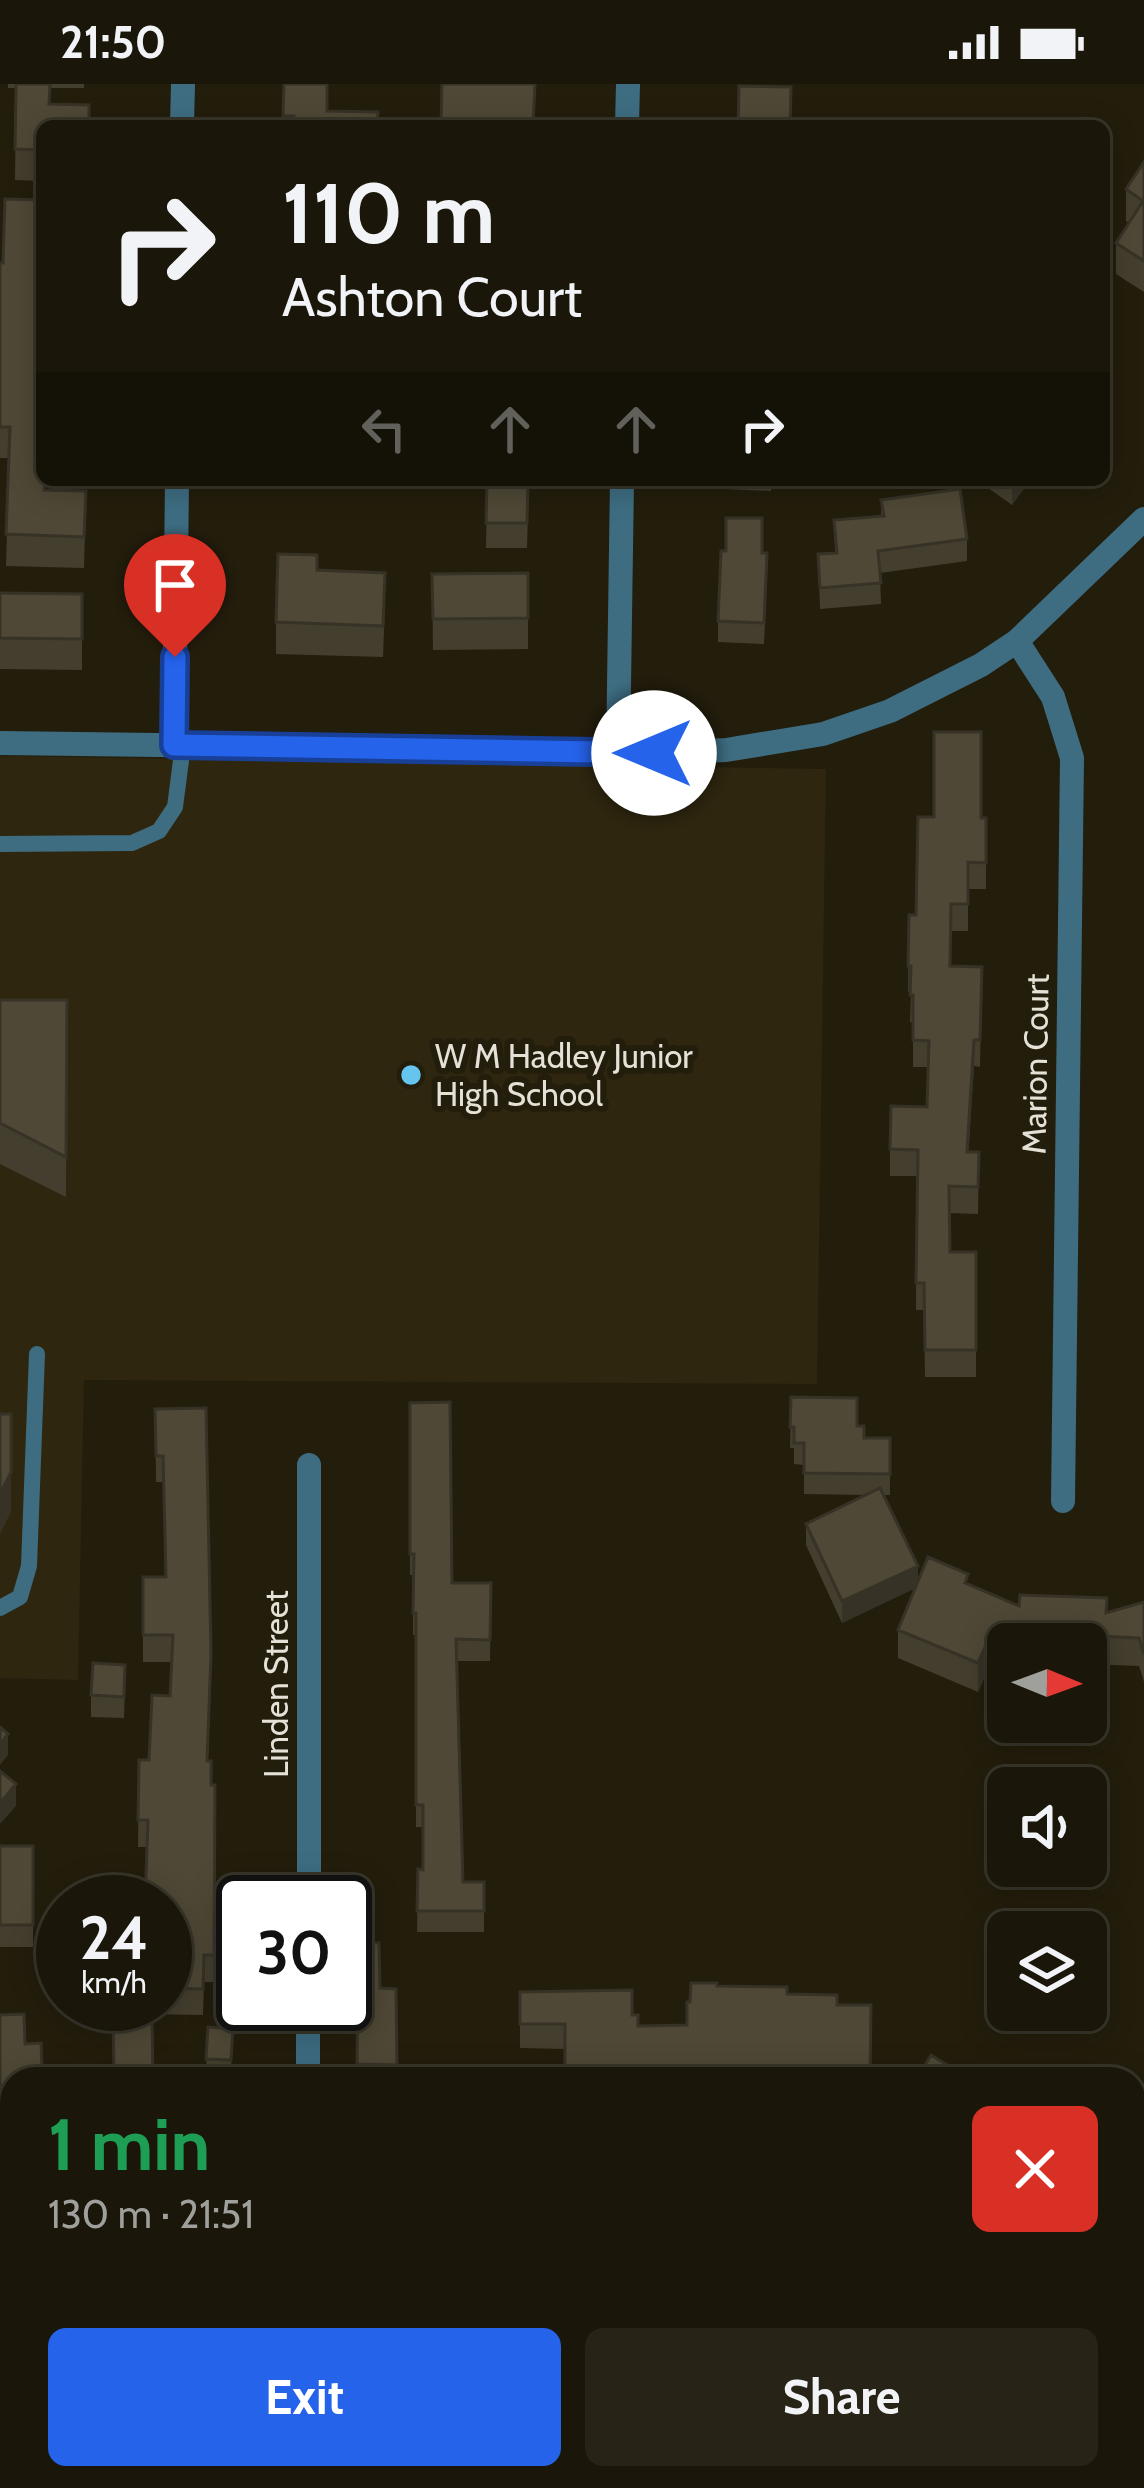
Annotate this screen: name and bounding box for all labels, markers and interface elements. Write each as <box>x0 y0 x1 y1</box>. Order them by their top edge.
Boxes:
text: 21:50 <box>60 15 166 69</box>
text: 110 m <box>282 162 495 264</box>
icon: right <box>84 168 240 324</box>
text: Ashton Court <box>282 264 582 330</box>
icon: left <box>351 396 417 462</box>
icon: ahead <box>477 396 543 462</box>
icon: ahead <box>603 396 669 462</box>
icon: right <box>729 396 795 462</box>
pin <box>124 534 226 657</box>
icon: arrive <box>142 552 208 618</box>
position arrow <box>591 690 717 816</box>
street label: Marion Court <box>1013 973 1057 1155</box>
place label: W M Hadley Junior High School <box>435 1036 693 1114</box>
marker: W M Hadley Junior High School <box>398 1062 424 1088</box>
street label: Linden Street <box>256 1590 296 1778</box>
north arrow <box>987 1623 1107 1743</box>
map controls <box>987 1623 1107 2031</box>
button: sound <box>987 1767 1107 1887</box>
speed limit sign: 30 <box>216 1875 372 2031</box>
text: 24 <box>80 1901 149 1974</box>
button: layers <box>987 1911 1107 2031</box>
text: km/h <box>81 1964 147 2001</box>
text: 1 min <box>48 2101 210 2188</box>
button: close <box>972 2106 1098 2232</box>
text: 130 m · 21:51 <box>48 2190 254 2238</box>
button: Exit <box>48 2328 561 2466</box>
button: Share <box>585 2328 1098 2466</box>

